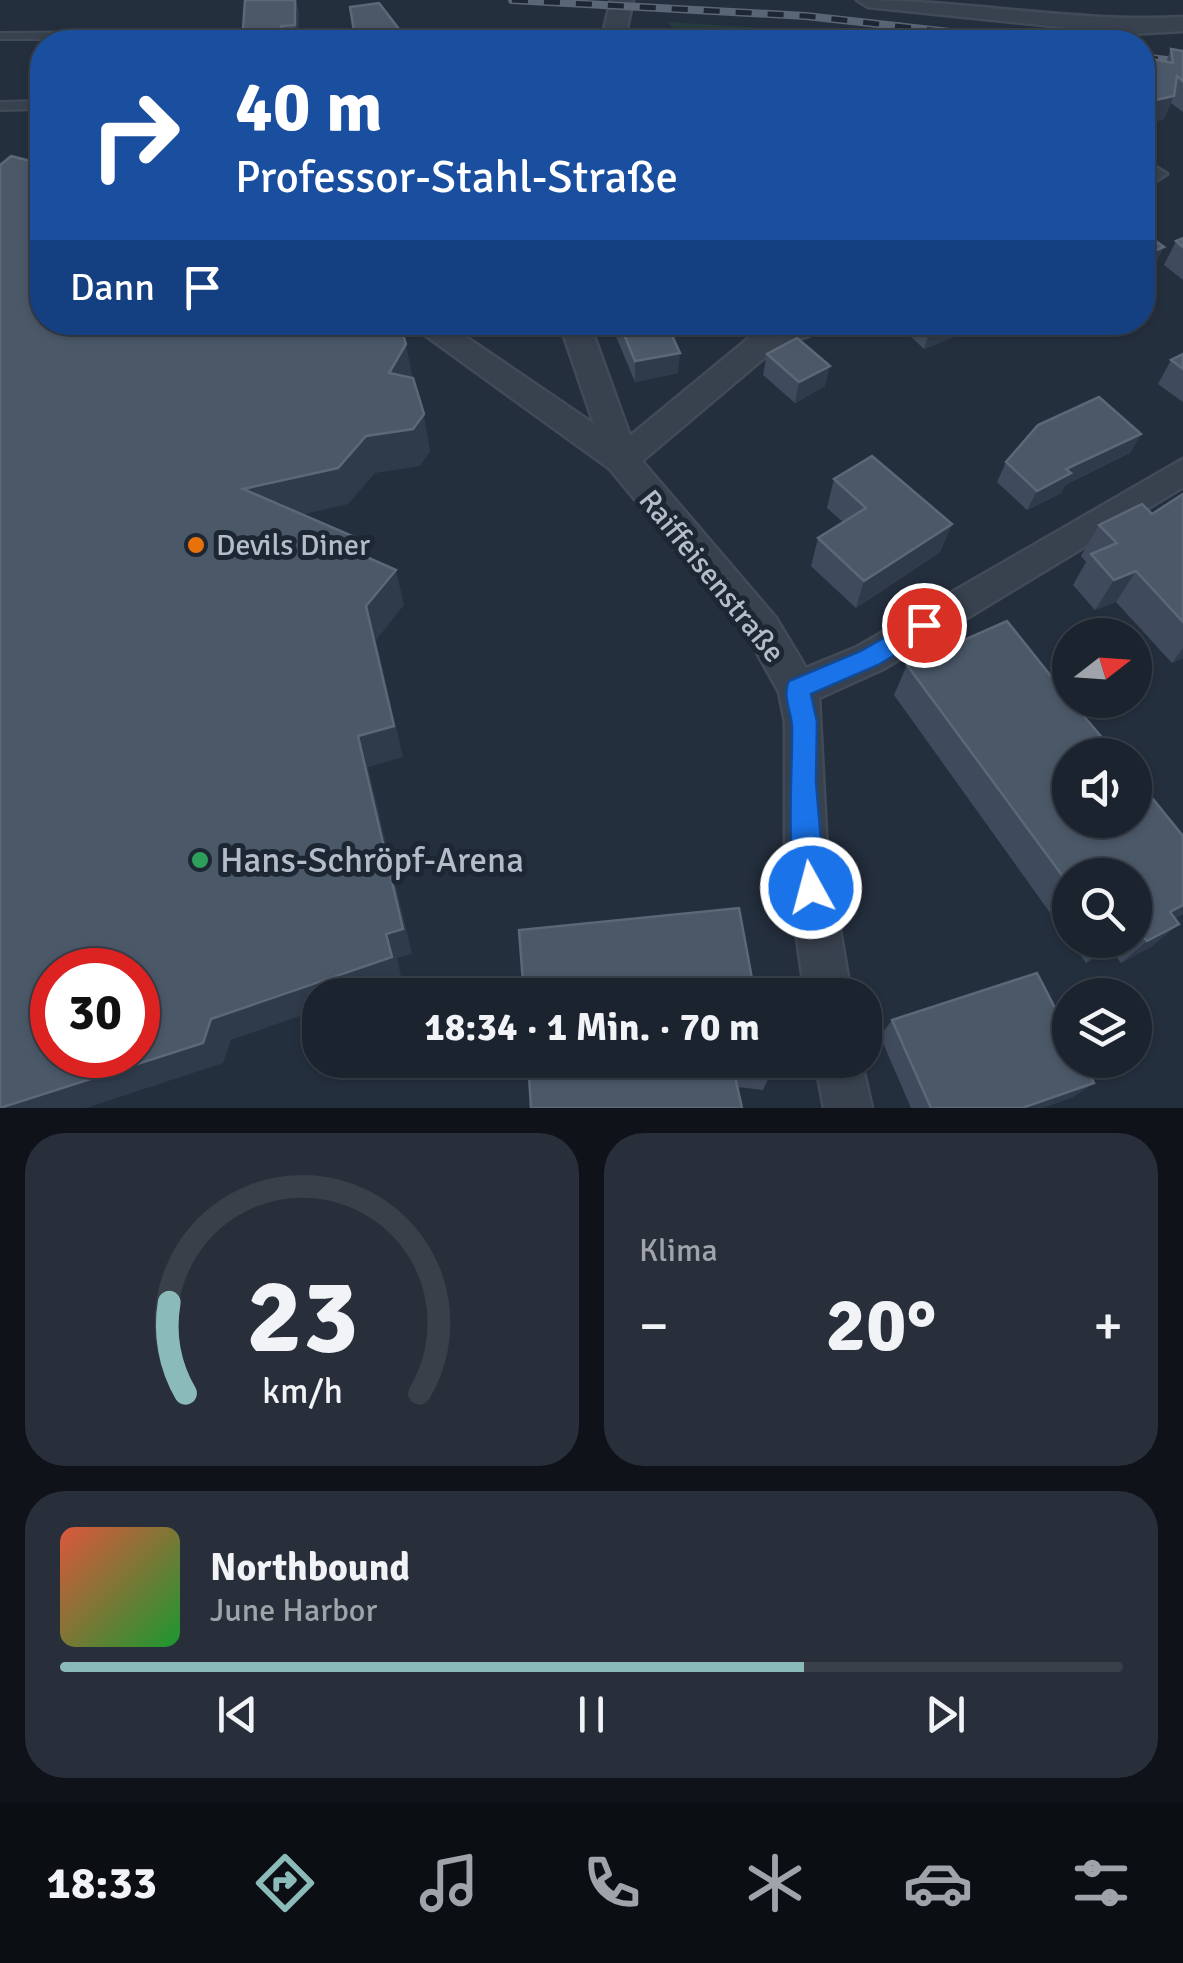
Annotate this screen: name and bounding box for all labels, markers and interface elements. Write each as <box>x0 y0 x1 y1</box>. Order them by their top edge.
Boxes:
text: 40 m <box>235 64 383 150</box>
icon: right <box>70 70 200 200</box>
text: Professor-Stahl-Straße <box>235 150 678 205</box>
icon: arrive <box>175 260 230 315</box>
text: Dann <box>70 264 155 311</box>
street label: Raiffeisenstraße <box>631 483 792 670</box>
place label: Devils Diner <box>216 527 370 564</box>
marker: Devils Diner <box>185 534 207 556</box>
pin <box>882 583 967 668</box>
icon: arrive <box>897 598 952 653</box>
north arrow <box>1052 618 1152 718</box>
map controls <box>1052 618 1152 1078</box>
button: sound <box>1052 738 1152 838</box>
position arrow <box>759 836 863 940</box>
place label: Hans-Schröpf-Arena <box>220 839 524 882</box>
marker: Hans-Schröpf-Arena <box>189 849 211 871</box>
button: search <box>1052 858 1152 958</box>
speed limit sign: 30 <box>30 948 160 1078</box>
button: layers <box>1052 978 1152 1078</box>
text: 18:34 · 1 Min. · 70 m <box>424 1004 760 1051</box>
text: Klima <box>639 1231 718 1270</box>
text: 23 <box>246 1253 358 1381</box>
text: 20° <box>826 1279 937 1372</box>
text: − <box>639 1292 669 1360</box>
text: + <box>1093 1292 1123 1360</box>
text: km/h <box>262 1369 342 1413</box>
text: Northbound <box>210 1544 410 1591</box>
text: June Harbor <box>210 1591 377 1630</box>
icon: previous <box>210 1687 265 1742</box>
icon: pause <box>564 1687 619 1742</box>
icon: next <box>918 1687 973 1742</box>
icon: directions <box>250 1848 320 1918</box>
icon: music <box>414 1848 484 1918</box>
icon: phone <box>577 1848 647 1918</box>
icon: climate <box>740 1848 810 1918</box>
icon: car <box>903 1848 973 1918</box>
icon: filters <box>1066 1848 1136 1918</box>
text: 18:33 <box>47 1856 157 1911</box>

